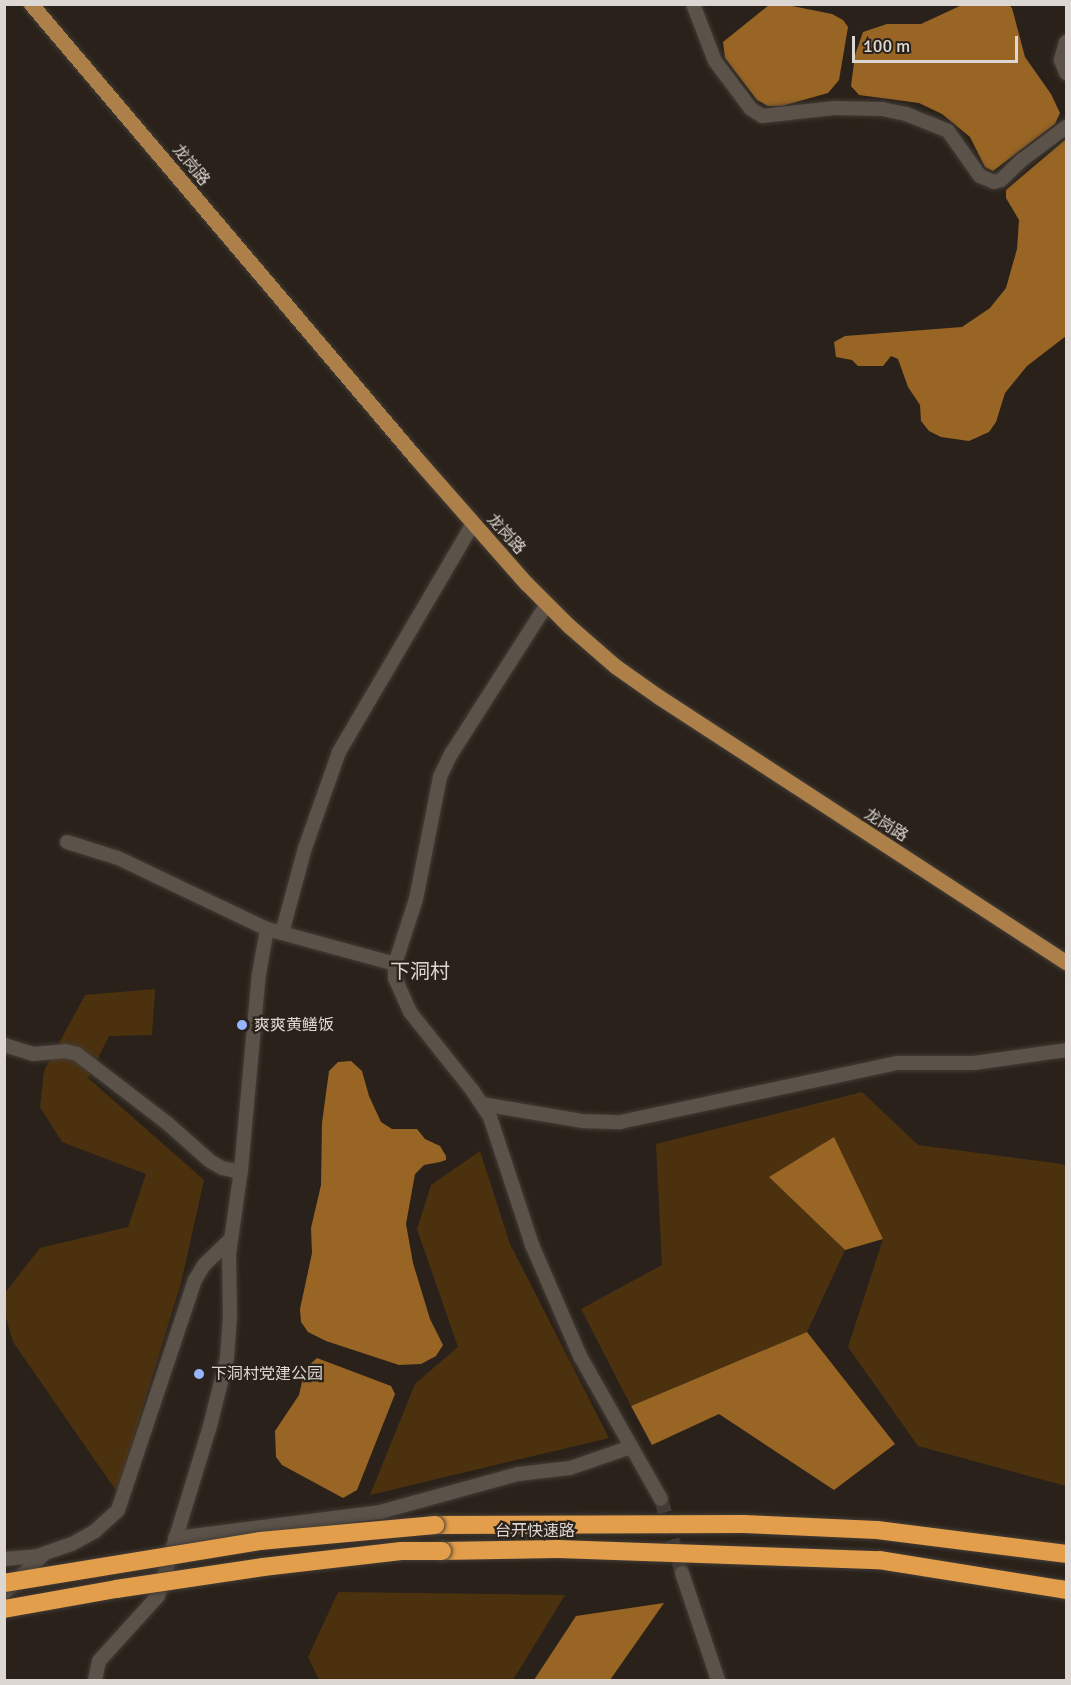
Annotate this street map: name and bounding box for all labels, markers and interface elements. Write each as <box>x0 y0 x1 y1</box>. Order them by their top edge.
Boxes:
scale bar <box>855 24 1022 62</box>
text: 100 m <box>863 35 910 57</box>
street label: 龙岗路 <box>168 140 214 190</box>
street label: 龙岗路 <box>483 510 529 558</box>
street label: 龙岗路 <box>861 804 911 846</box>
district label: 下洞村 <box>390 959 450 983</box>
place label: 爽爽黄鳝饭 <box>254 1015 334 1035</box>
marker: 爽爽黄鳝饭 <box>235 1018 249 1032</box>
place label: 下洞村党建公园 <box>211 1364 323 1384</box>
marker: 下洞村党建公园 <box>192 1367 206 1381</box>
street label: 台开快速路 <box>495 1521 575 1541</box>

